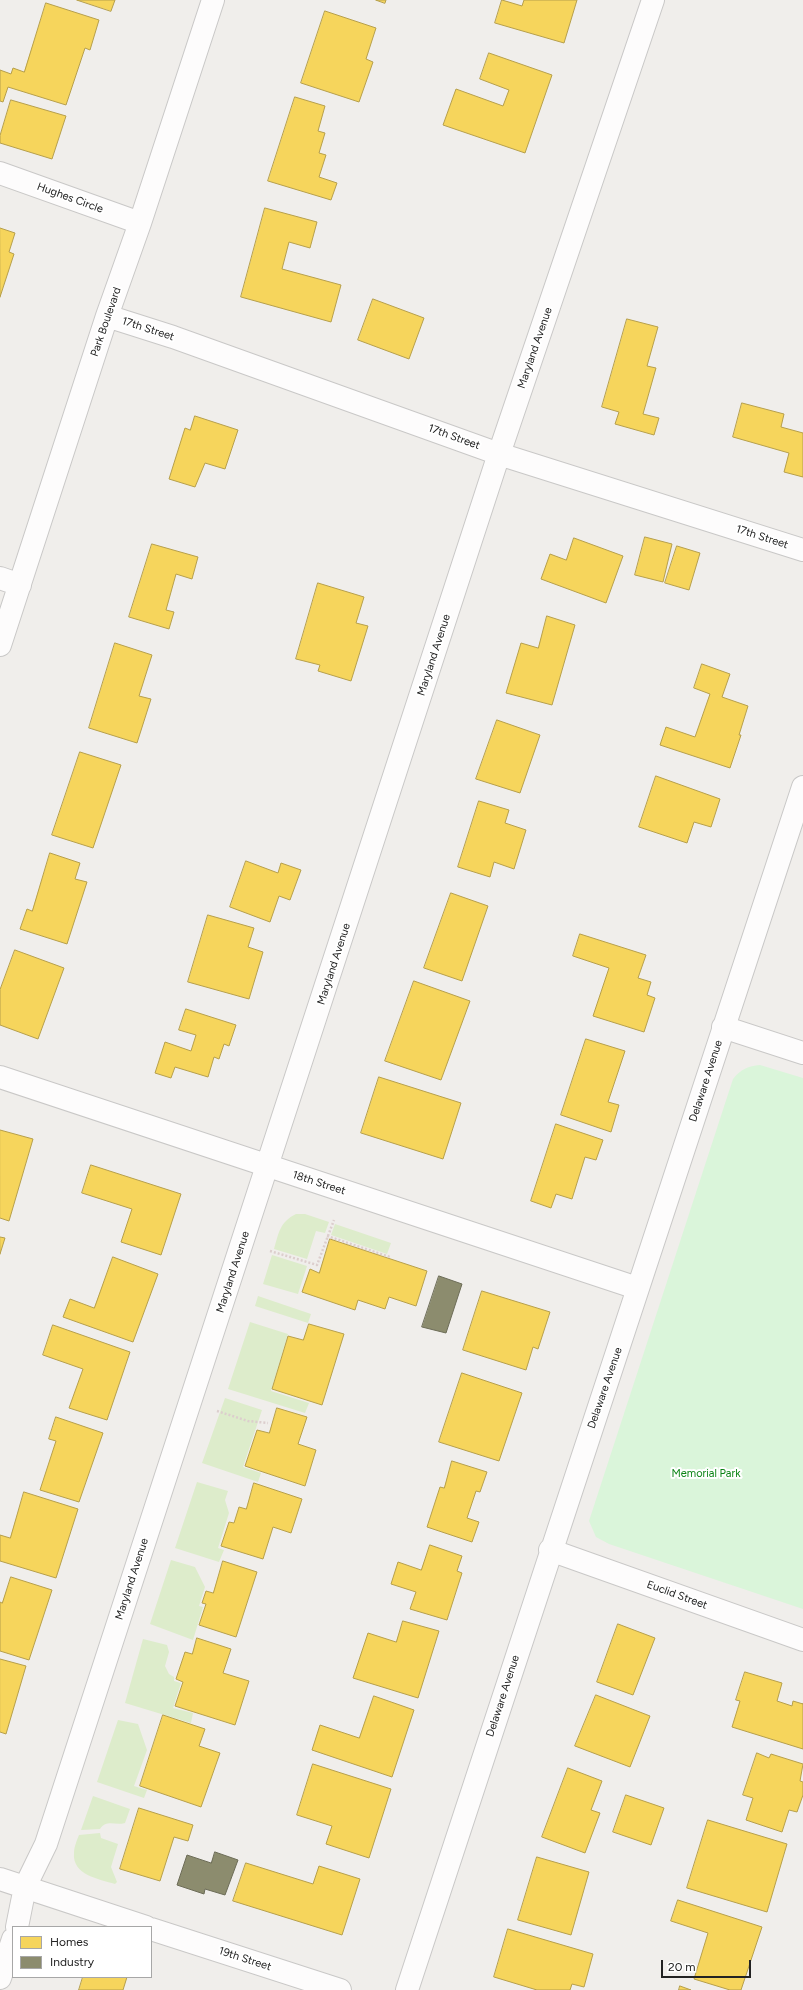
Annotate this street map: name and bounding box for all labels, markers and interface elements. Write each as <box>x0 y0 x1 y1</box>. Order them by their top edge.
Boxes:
street label: Hughes Circle <box>35 180 105 216</box>
street label: Park Boulevard <box>88 286 124 358</box>
street label: Maryland Avenue <box>515 306 555 390</box>
street label: 17th Street <box>120 314 176 344</box>
street label: 17th Street <box>426 422 482 452</box>
street label: 17th Street <box>734 522 790 552</box>
street label: Maryland Avenue <box>415 613 453 697</box>
street label: Maryland Avenue <box>315 922 353 1006</box>
street label: Delaware Avenue <box>687 1038 725 1124</box>
street label: 18th Street <box>291 1168 347 1198</box>
street label: Maryland Avenue <box>214 1230 252 1314</box>
street label: Delaware Avenue <box>585 1346 625 1430</box>
park label: Memorial Park <box>672 1467 740 1481</box>
street label: Maryland Avenue <box>113 1537 151 1621</box>
street label: Euclid Street <box>645 1578 709 1612</box>
street label: Delaware Avenue <box>484 1653 522 1739</box>
legend <box>12 1926 152 1978</box>
text: Homes <box>50 1935 88 1949</box>
street label: 19th Street <box>217 1944 273 1974</box>
scale bar <box>663 1952 753 1978</box>
text: Industry <box>50 1955 94 1969</box>
text: 20 m <box>668 1960 696 1974</box>

